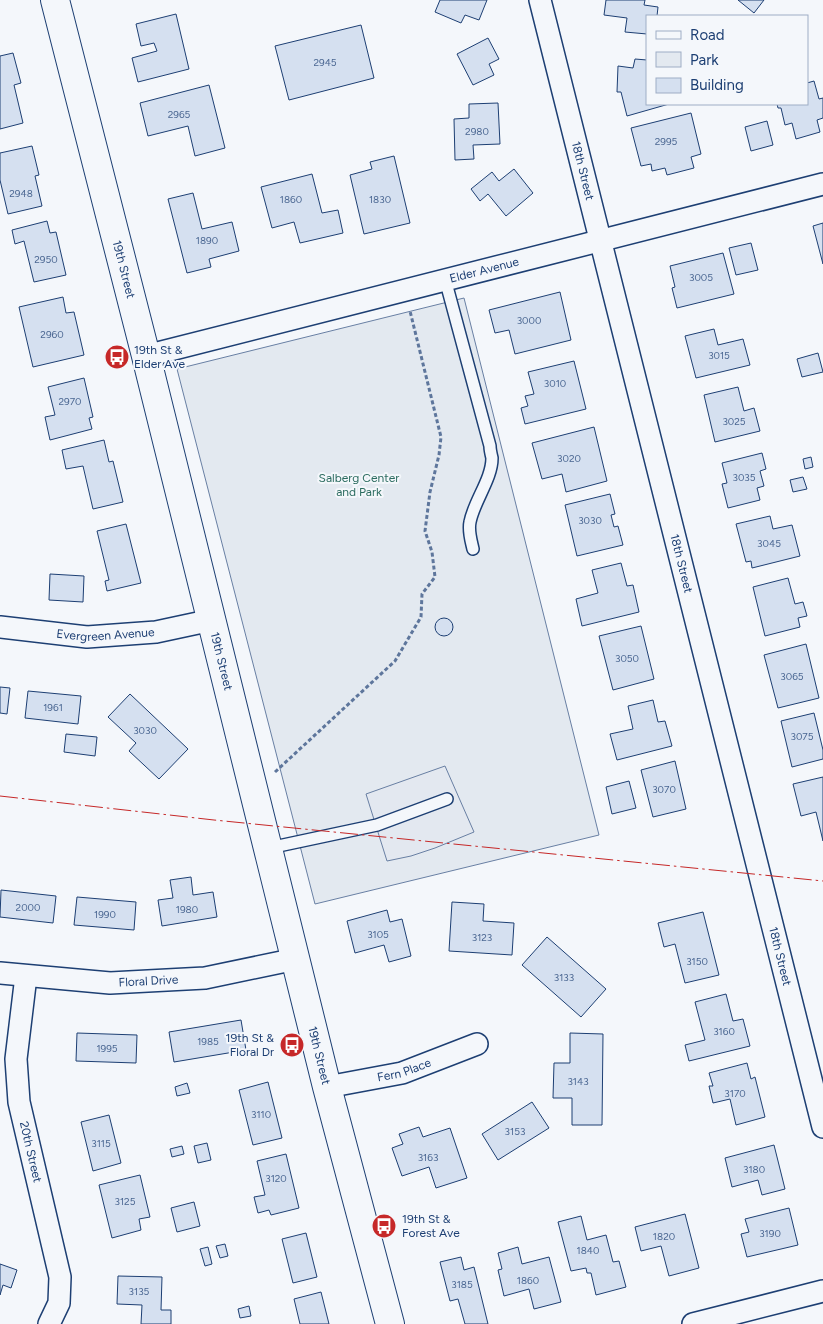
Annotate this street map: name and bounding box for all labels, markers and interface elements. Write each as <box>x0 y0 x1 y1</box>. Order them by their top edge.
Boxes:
legend <box>646 15 808 105</box>
text: Road <box>690 26 725 44</box>
text: Park <box>690 51 719 69</box>
house number: 2945 <box>313 56 337 69</box>
text: Building <box>690 76 744 94</box>
house number: 2965 <box>168 108 191 121</box>
house number: 2980 <box>465 125 489 138</box>
house number: 2995 <box>655 135 678 148</box>
street label: 18th Street <box>569 140 597 202</box>
house number: 2948 <box>9 187 33 200</box>
house number: 1860 <box>280 193 302 206</box>
house number: 1830 <box>369 193 391 206</box>
house number: 1890 <box>196 234 218 247</box>
street label: 19th Street <box>110 239 138 300</box>
house number: 2950 <box>34 253 58 266</box>
street label: Elder Avenue <box>448 254 521 286</box>
house number: 3005 <box>689 271 713 284</box>
house number: 3000 <box>517 314 541 327</box>
house number: 2960 <box>40 328 64 341</box>
place label: 19th St & Elder Ave <box>134 343 185 371</box>
bus stop icon: 19th St & Elder Ave <box>104 344 130 370</box>
house number: 3015 <box>708 349 730 362</box>
house number: 3010 <box>544 377 566 390</box>
house number: 2970 <box>58 395 82 408</box>
house number: 3025 <box>722 415 746 428</box>
house number: 3020 <box>557 452 581 465</box>
park label: Salberg Center and Park <box>319 471 399 499</box>
house number: 3035 <box>732 471 756 484</box>
house number: 3030 <box>578 514 602 527</box>
street label: 18th Street <box>667 533 696 595</box>
house number: 3045 <box>757 537 781 550</box>
street label: Evergreen Avenue <box>56 625 155 644</box>
street label: 19th Street <box>208 631 236 692</box>
house number: 3050 <box>615 652 639 665</box>
house number: 3065 <box>780 670 804 683</box>
house number: 1961 <box>43 701 63 714</box>
house number: 3030 <box>133 724 157 737</box>
house number: 3075 <box>791 730 814 743</box>
house number: 3070 <box>652 783 676 796</box>
house number: 2000 <box>16 901 40 914</box>
house number: 1980 <box>176 903 198 916</box>
house number: 1990 <box>94 908 116 921</box>
street label: 18th Street <box>766 925 794 988</box>
house number: 3105 <box>367 928 389 941</box>
house number: 3123 <box>472 931 492 944</box>
house number: 3150 <box>686 955 708 968</box>
house number: 3133 <box>554 971 574 984</box>
street label: Floral Drive <box>118 972 179 990</box>
street label: 19th Street <box>305 1025 333 1087</box>
house number: 3160 <box>713 1025 735 1038</box>
place label: 19th St & Floral Dr <box>225 1031 274 1059</box>
bus stop icon: 19th St & Floral Dr <box>279 1032 305 1058</box>
house number: 1985 <box>197 1035 219 1048</box>
house number: 1995 <box>96 1042 118 1055</box>
street label: Fern Place <box>376 1055 433 1084</box>
house number: 3143 <box>567 1075 589 1088</box>
house number: 3170 <box>724 1087 746 1100</box>
house number: 3110 <box>251 1108 271 1121</box>
street label: 20th Street <box>17 1120 45 1184</box>
house number: 3153 <box>505 1125 525 1138</box>
house number: 3115 <box>91 1137 111 1150</box>
house number: 3163 <box>418 1151 438 1164</box>
house number: 3180 <box>743 1163 765 1176</box>
house number: 3120 <box>265 1172 287 1185</box>
house number: 3125 <box>115 1195 136 1208</box>
place label: 19th St & Forest Ave <box>402 1212 460 1240</box>
bus stop icon: 19th St & Forest Ave <box>371 1213 397 1239</box>
house number: 3190 <box>759 1227 781 1240</box>
house number: 1820 <box>653 1230 675 1243</box>
house number: 1840 <box>577 1244 599 1257</box>
house number: 1860 <box>517 1274 539 1287</box>
house number: 3185 <box>451 1278 473 1291</box>
house number: 3135 <box>129 1285 150 1298</box>

